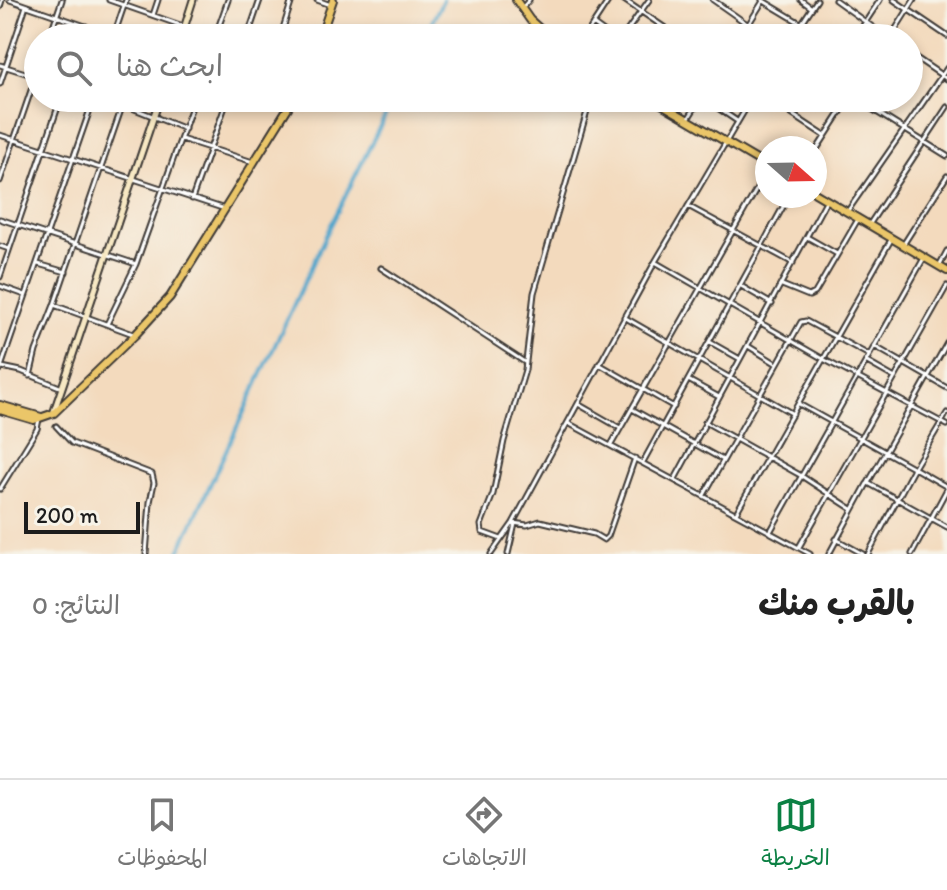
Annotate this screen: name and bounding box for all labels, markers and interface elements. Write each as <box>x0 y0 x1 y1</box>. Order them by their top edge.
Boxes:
search box <box>24 24 923 112</box>
icon: search <box>52 46 96 90</box>
text: ابحث هنا <box>116 47 223 84</box>
north arrow <box>755 136 827 208</box>
scale bar <box>24 498 140 534</box>
text: 200 m <box>36 502 98 529</box>
text: بالقرب منك <box>758 583 915 624</box>
text: النتائج: 0 <box>32 589 120 621</box>
tab: المحفوظات <box>117 793 208 877</box>
tab: الاتجاهات <box>442 793 527 877</box>
tab: الخريطة <box>761 793 830 877</box>

